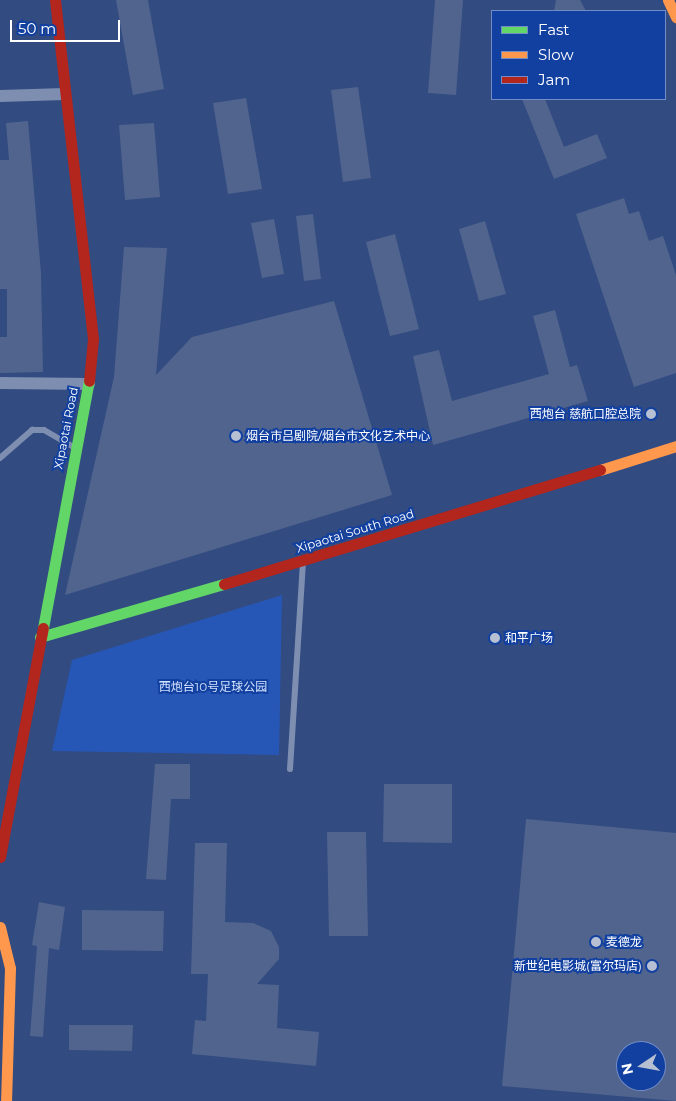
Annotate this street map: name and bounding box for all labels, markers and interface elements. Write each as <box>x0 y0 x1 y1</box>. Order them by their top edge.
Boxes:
scale bar <box>12 10 122 42</box>
legend <box>491 10 666 100</box>
text: 50 m <box>18 19 56 38</box>
text: Fast <box>538 20 569 39</box>
text: Slow <box>538 45 574 64</box>
text: Jam <box>538 70 570 89</box>
street label: Xipaotai Road <box>51 386 81 470</box>
place label: 西炮台 慈航口腔总院 <box>530 407 641 421</box>
marker: 西炮台 慈航口腔总院 <box>645 408 657 420</box>
place label: 烟台市吕剧院/烟台市文化艺术中心 <box>246 429 430 443</box>
marker: 烟台市吕剧院/烟台市文化艺术中心 <box>230 430 242 442</box>
street label: Xipaotai South Road <box>294 506 416 556</box>
place label: 和平广场 <box>505 631 553 645</box>
marker: 和平广场 <box>489 632 501 644</box>
park label: 西炮台10号足球公园 <box>159 680 267 694</box>
place label: 麦德龙 <box>606 935 642 949</box>
marker: 麦德龙 <box>590 936 602 948</box>
place label: 新世纪电影城(富尔玛店) <box>514 959 642 973</box>
marker: 新世纪电影城(富尔玛店) <box>646 960 658 972</box>
north arrow <box>616 1041 666 1091</box>
text: N <box>617 1062 637 1076</box>

